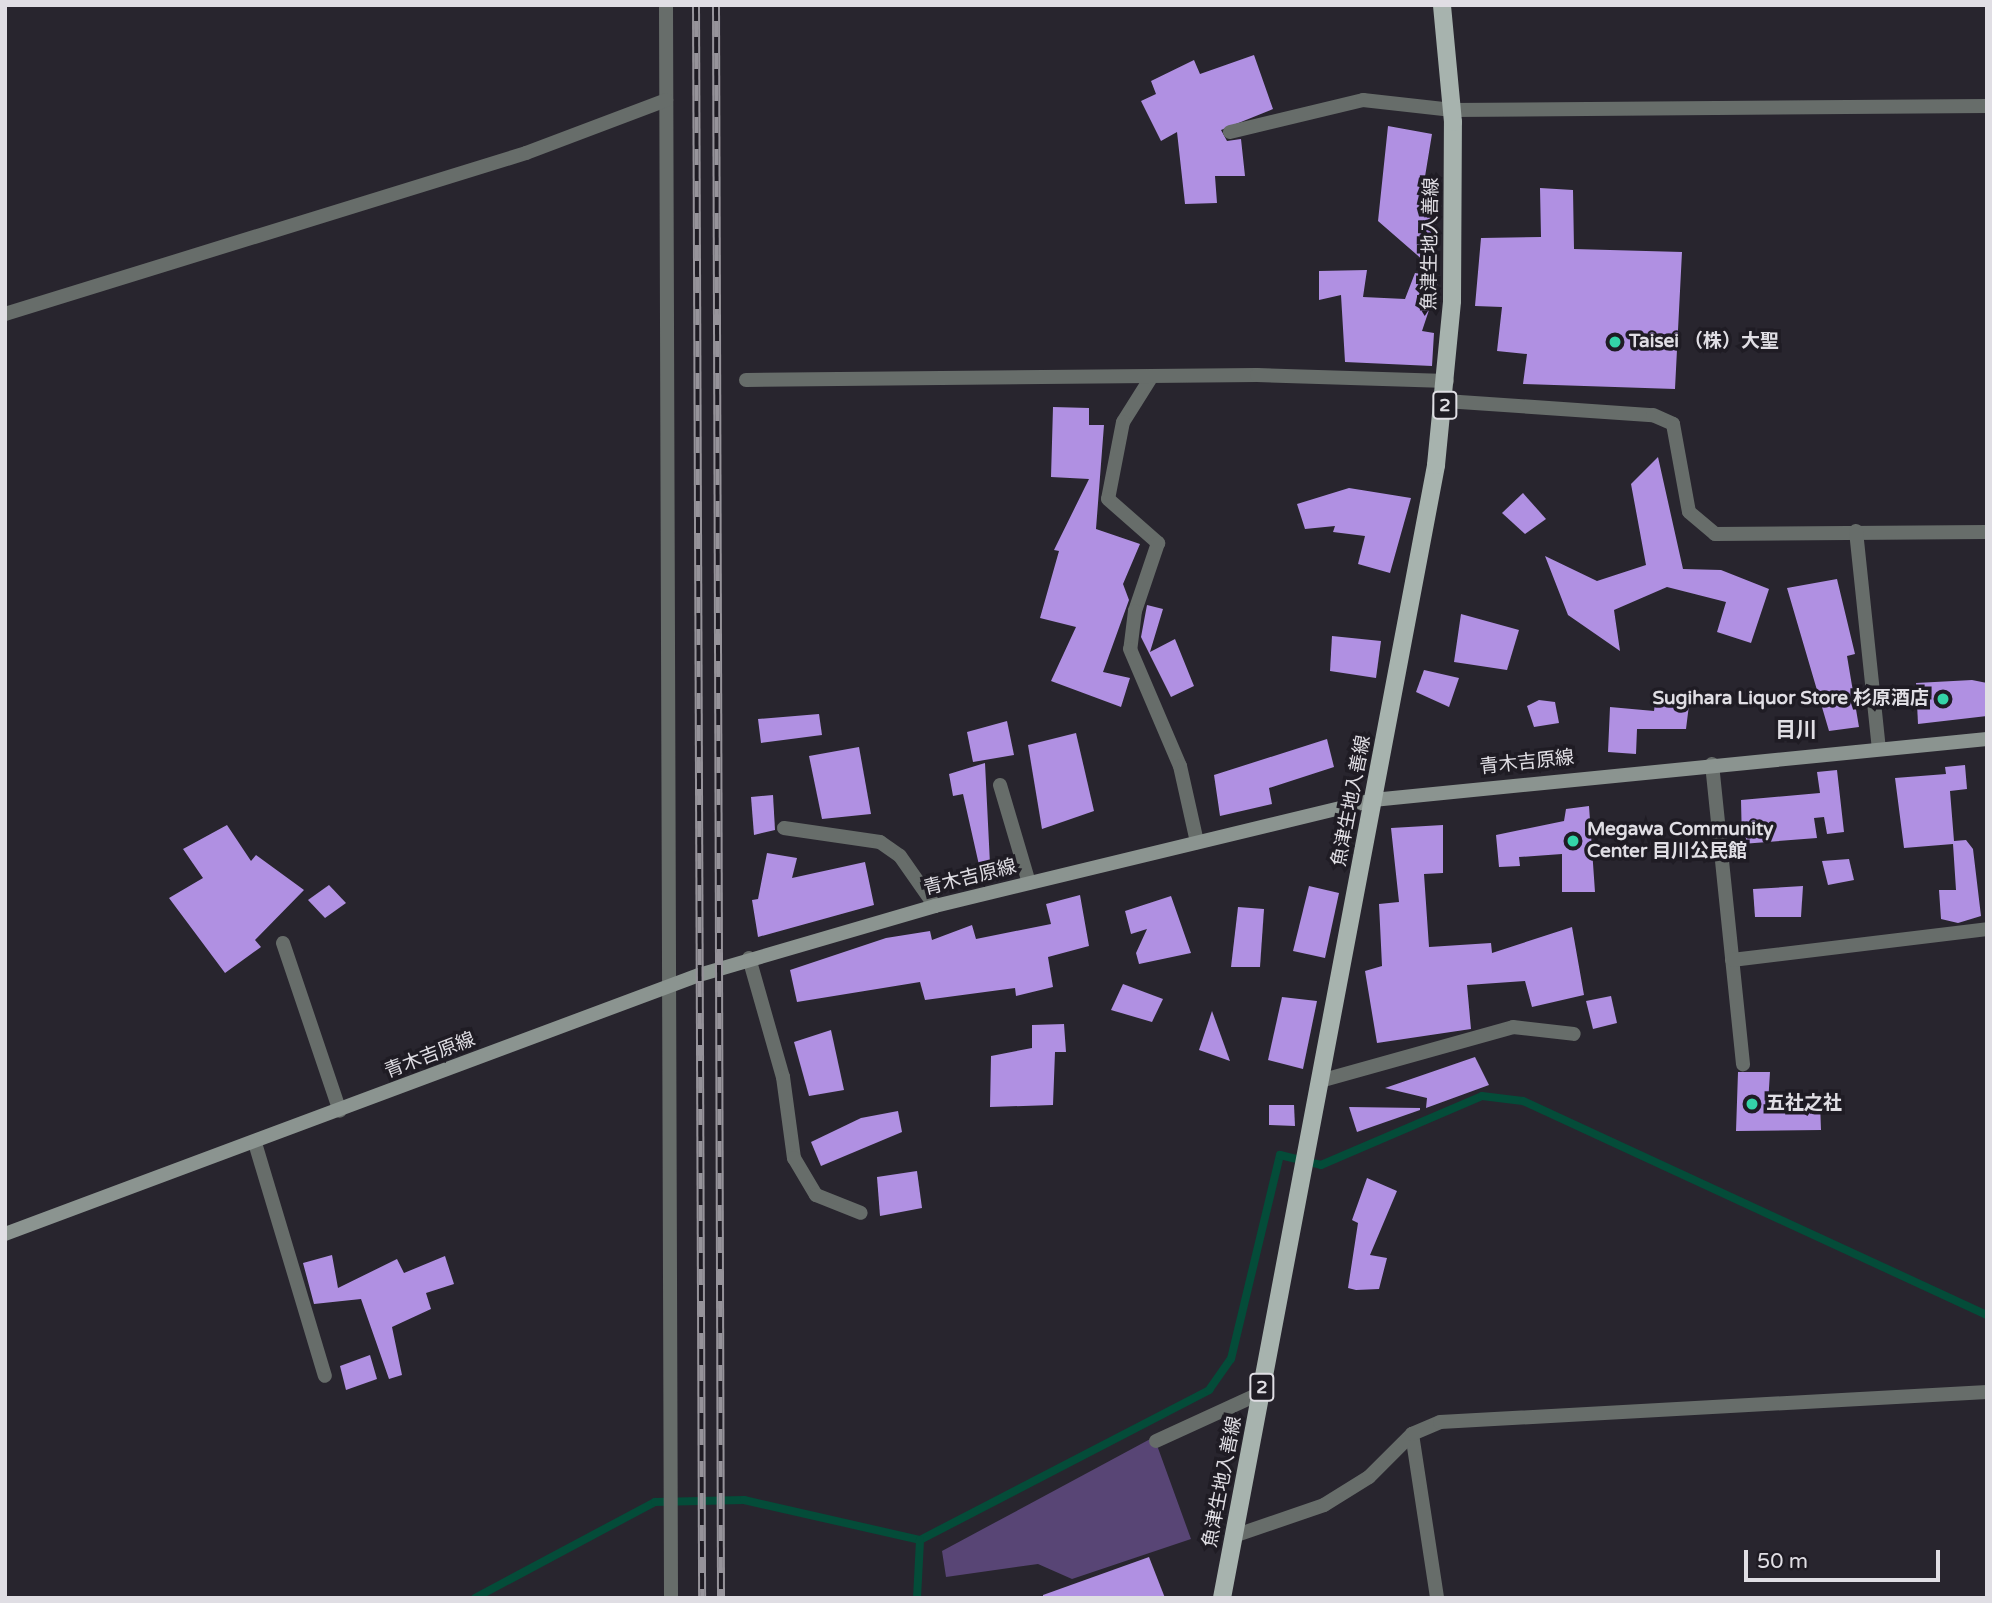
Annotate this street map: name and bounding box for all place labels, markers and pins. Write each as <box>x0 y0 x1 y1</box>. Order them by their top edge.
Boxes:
place label: Taisei （株）大聖 <box>1629 331 1779 353</box>
marker: Taisei （株）大聖 <box>1607 334 1623 350</box>
place label: Sugihara Liquor Store 杉原酒店 <box>1652 688 1929 710</box>
marker: Sugihara Liquor Store 杉原酒店 <box>1935 691 1951 707</box>
place label: Megawa Community Center 目川公民館 <box>1587 819 1773 863</box>
marker: Megawa Community Center 目川公民館 <box>1565 833 1581 849</box>
place label: 五社之社 <box>1766 1093 1842 1115</box>
marker: 五社之社 <box>1744 1096 1760 1112</box>

